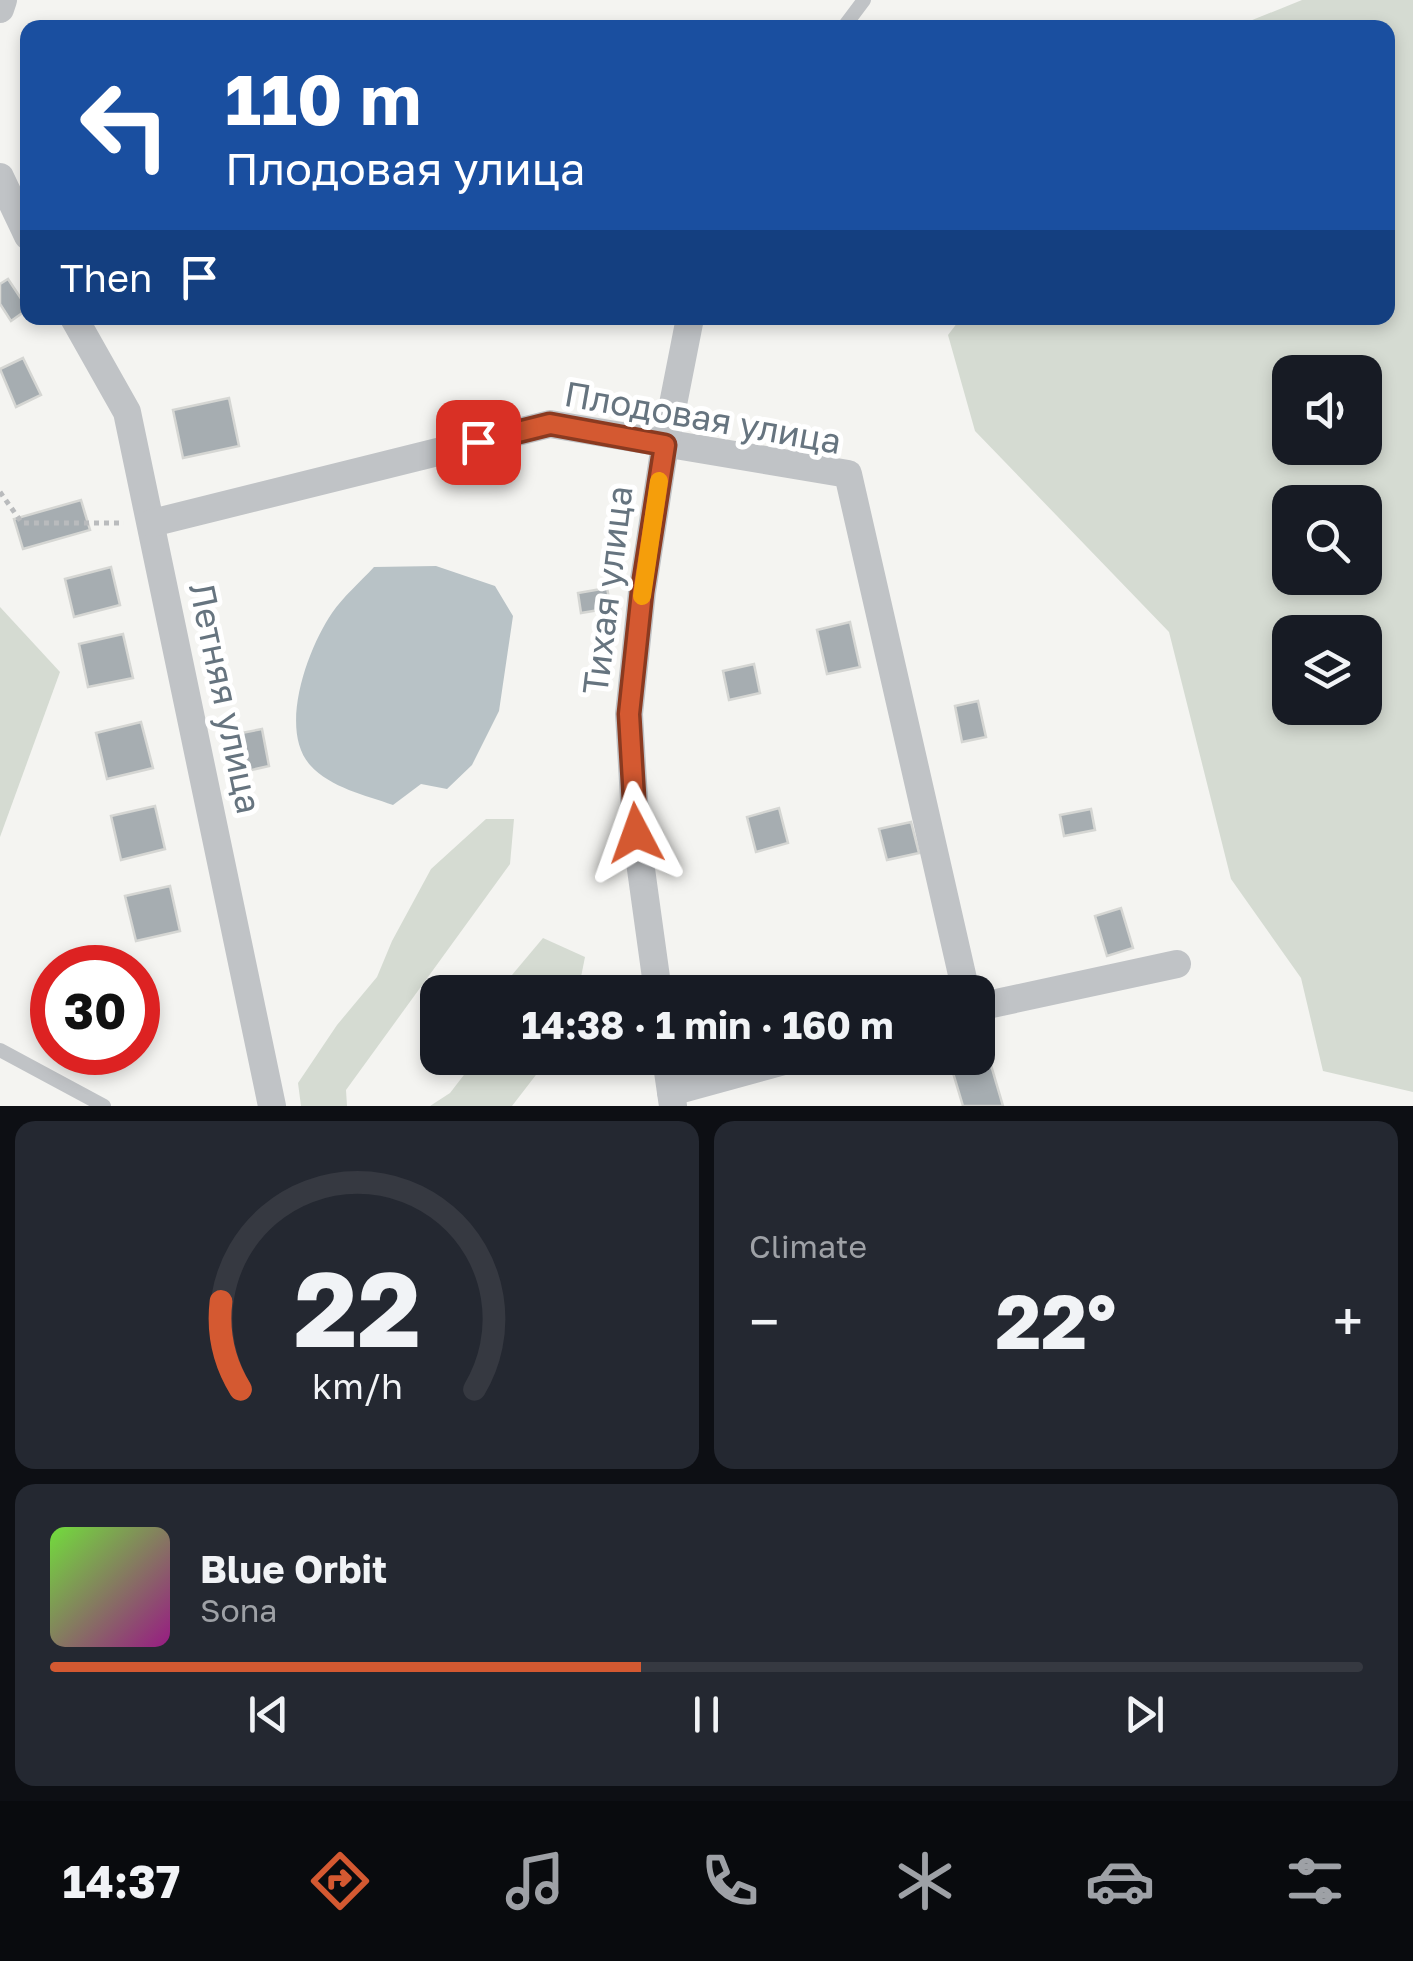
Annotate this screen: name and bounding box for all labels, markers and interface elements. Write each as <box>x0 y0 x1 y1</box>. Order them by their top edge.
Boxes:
text: 110 m <box>225 56 421 140</box>
icon: left <box>60 60 190 190</box>
text: Плодовая улица <box>225 141 585 195</box>
icon: arrive <box>172 250 227 305</box>
text: Then <box>60 255 152 300</box>
map controls <box>1272 355 1382 725</box>
button: sound <box>1272 355 1382 465</box>
street label: Плодовая улица <box>561 372 845 462</box>
pin <box>436 400 521 485</box>
icon: arrive <box>451 415 506 470</box>
street label: Тихая улица <box>573 483 641 697</box>
button: search <box>1272 485 1382 595</box>
street label: Летняя улица <box>181 579 271 817</box>
button: layers <box>1272 615 1382 725</box>
position arrow <box>584 781 688 885</box>
speed limit sign: 30 <box>30 945 160 1075</box>
text: 14:38 · 1 min · 160 m <box>521 1002 894 1047</box>
text: Climate <box>749 1227 867 1265</box>
text: 22 <box>294 1245 420 1370</box>
text: 22° <box>996 1275 1116 1366</box>
text: − <box>749 1288 779 1354</box>
text: + <box>1333 1288 1363 1354</box>
text: km/h <box>312 1364 402 1407</box>
text: Blue Orbit <box>200 1546 387 1591</box>
text: Sona <box>200 1591 277 1629</box>
icon: previous <box>241 1687 296 1742</box>
icon: pause <box>679 1687 734 1742</box>
icon: next <box>1117 1687 1172 1742</box>
icon: directions <box>305 1846 375 1916</box>
icon: music <box>500 1846 570 1916</box>
icon: phone <box>695 1846 765 1916</box>
icon: climate <box>890 1846 960 1916</box>
icon: car <box>1085 1846 1155 1916</box>
icon: filters <box>1280 1846 1350 1916</box>
text: 14:37 <box>63 1854 180 1908</box>

